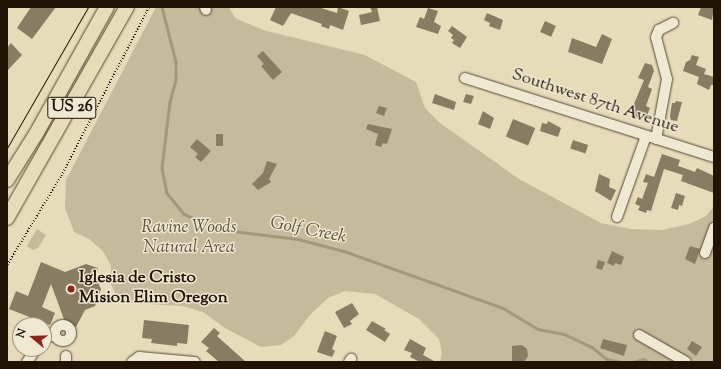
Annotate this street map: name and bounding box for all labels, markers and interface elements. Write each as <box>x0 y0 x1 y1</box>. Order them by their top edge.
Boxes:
street label: Southwest 87th Avenue <box>509 65 681 139</box>
road number: US 26 <box>47 94 97 122</box>
water label: Golf Creek <box>268 213 348 249</box>
park label: Ravine Woods Natural Area <box>142 219 236 259</box>
place label: Iglesia de Cristo Mision Elim Oregon <box>79 269 228 309</box>
marker: Iglesia de Cristo Mision Elim Oregon <box>66 284 76 294</box>
north arrow <box>12 317 52 357</box>
text: N <box>13 327 31 340</box>

